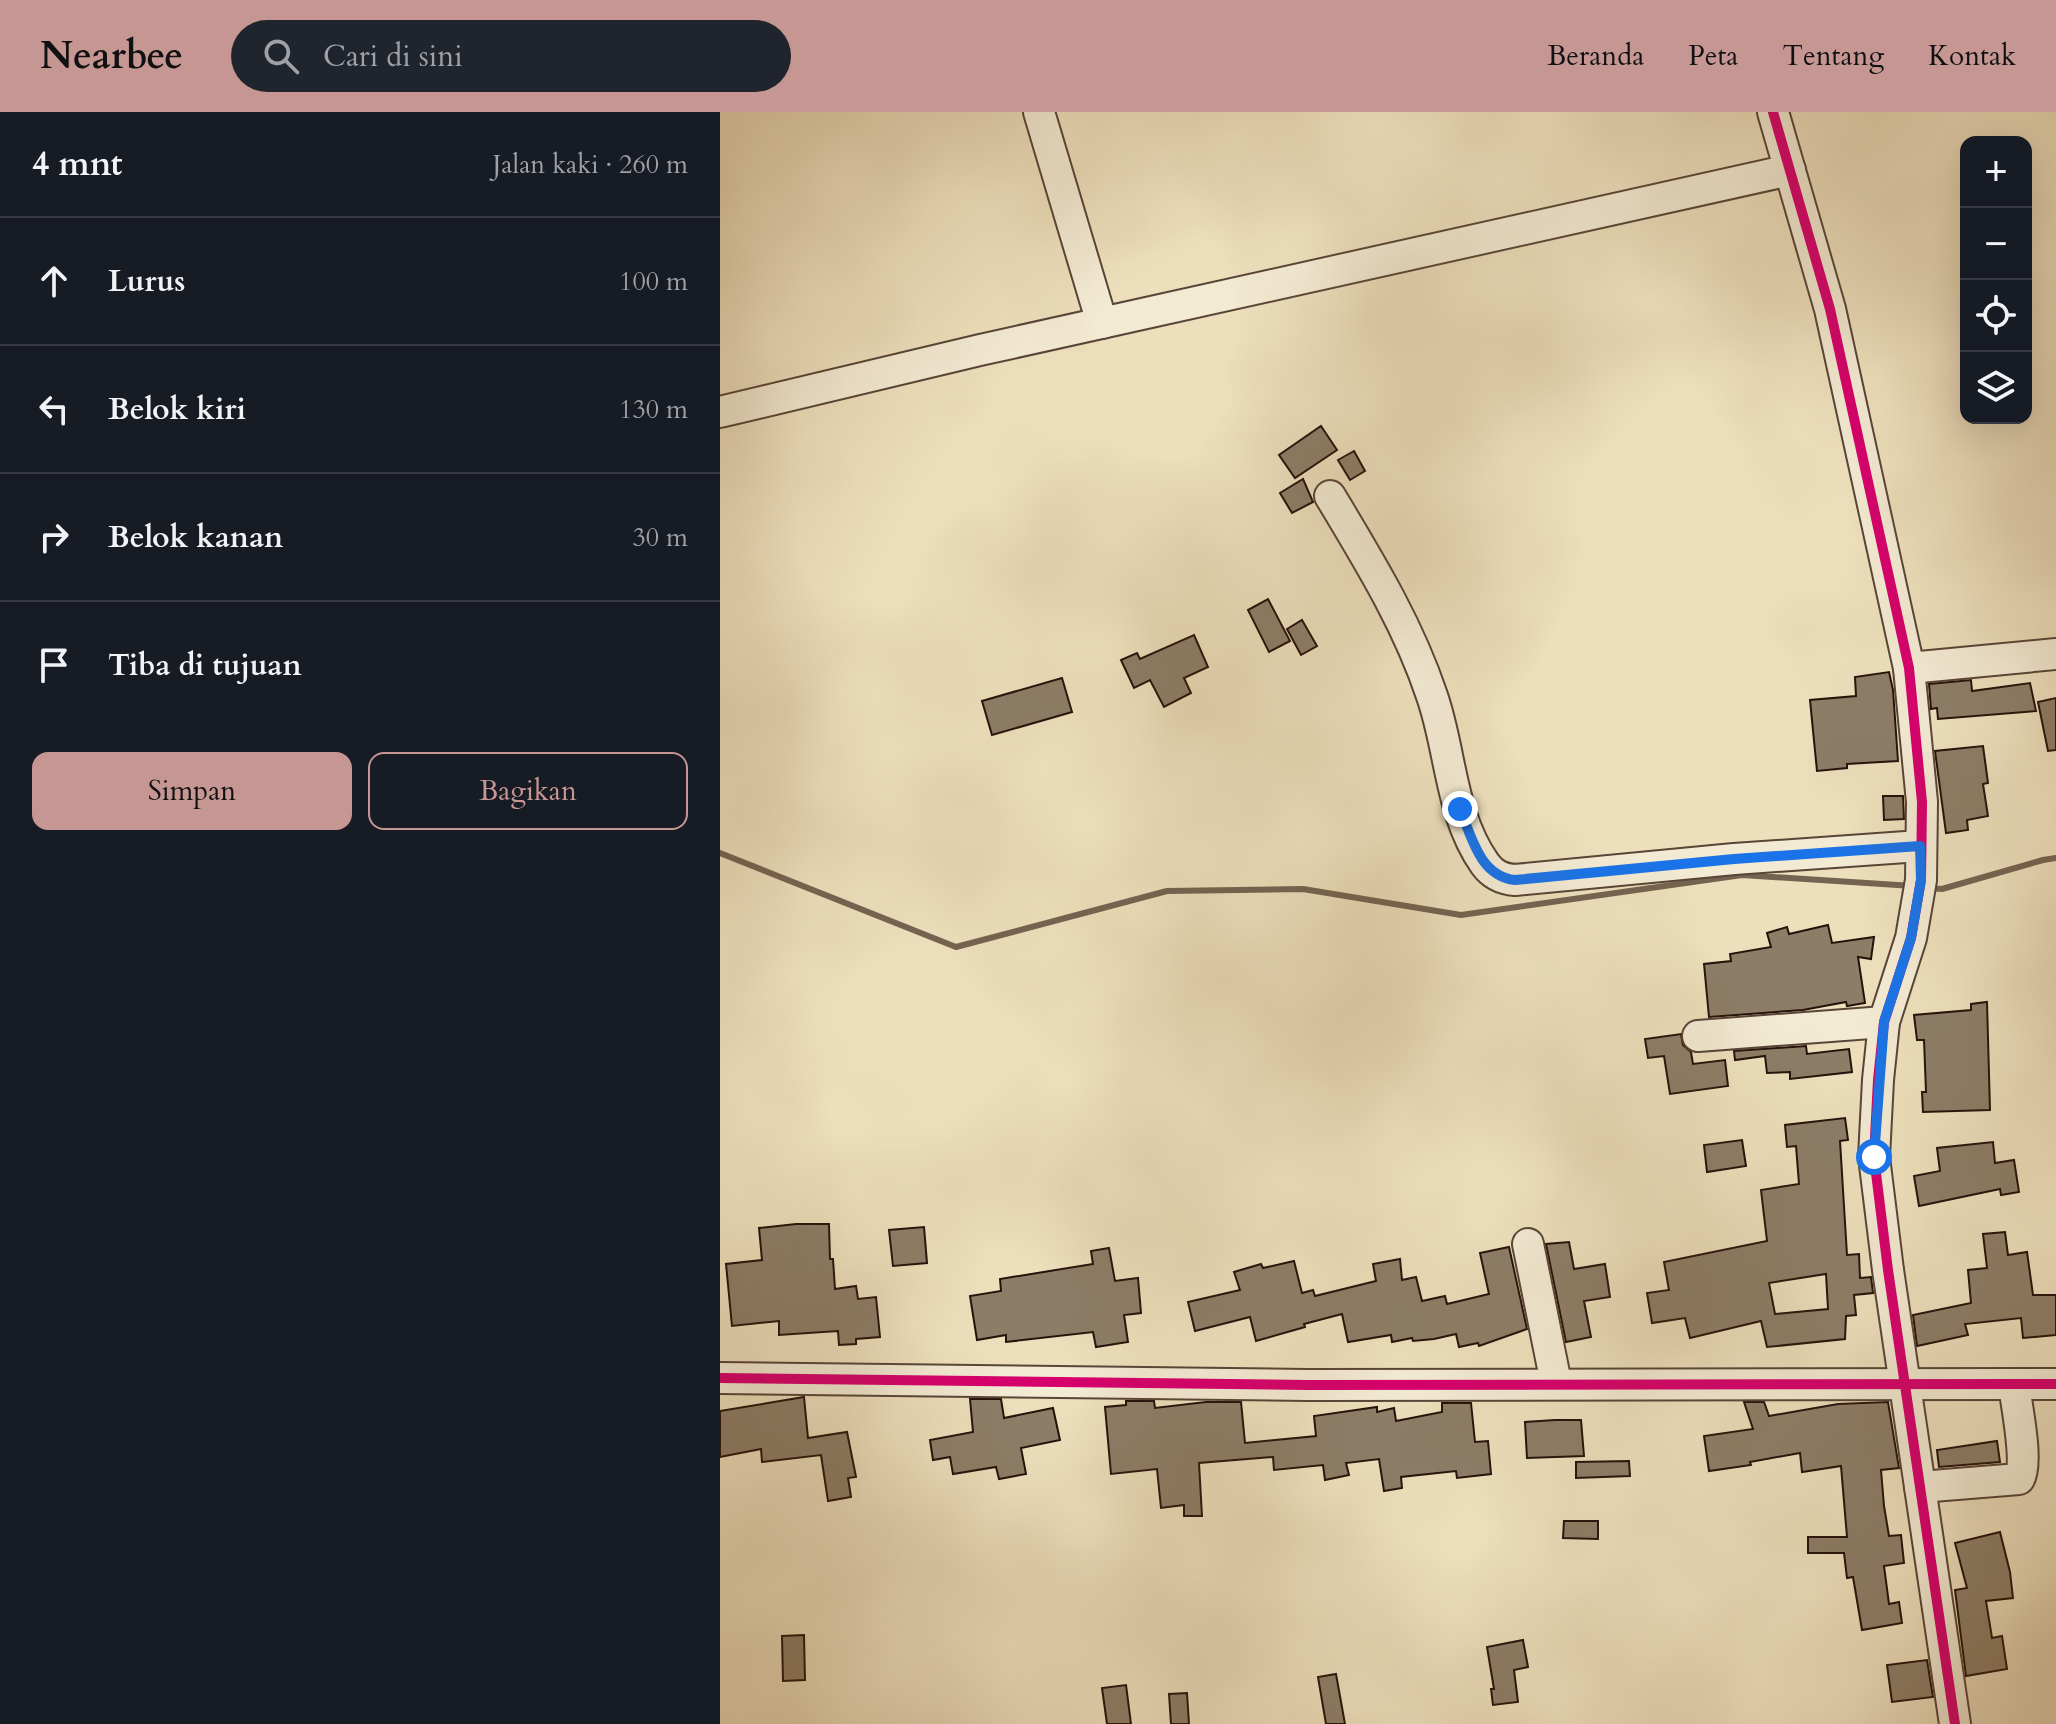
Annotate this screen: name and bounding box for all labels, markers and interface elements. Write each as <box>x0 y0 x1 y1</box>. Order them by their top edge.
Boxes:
search box <box>231 20 791 92</box>
text: Nearbee <box>40 30 183 82</box>
icon: search <box>259 34 303 78</box>
text: Cari di sini <box>323 36 463 77</box>
text: Beranda <box>1547 37 1644 75</box>
text: Peta <box>1688 37 1738 75</box>
text: Tentang <box>1782 37 1884 75</box>
text: Kontak <box>1928 37 2016 75</box>
map controls <box>1960 136 2032 424</box>
button: + <box>1960 136 2032 208</box>
text: 4 mnt <box>32 141 122 187</box>
text: Jalan kaki · 260 m <box>492 147 688 182</box>
button: − <box>1960 208 2032 280</box>
icon: ahead <box>32 259 76 303</box>
text: Lurus <box>108 261 185 302</box>
text: 100 m <box>619 264 688 299</box>
button: locate <box>1960 280 2032 352</box>
button: layers <box>1960 352 2032 424</box>
icon: left <box>32 387 76 431</box>
text: Belok kiri <box>108 389 246 430</box>
text: 130 m <box>619 392 688 427</box>
icon: right <box>32 515 76 559</box>
text: Belok kanan <box>108 517 283 558</box>
text: 30 m <box>632 520 688 555</box>
icon: arrive <box>32 643 76 687</box>
text: Tiba di tujuan <box>108 645 302 686</box>
button: Simpan <box>32 752 352 830</box>
button: Bagikan <box>368 752 688 830</box>
route end <box>1442 791 1478 827</box>
route start <box>1856 1139 1892 1175</box>

